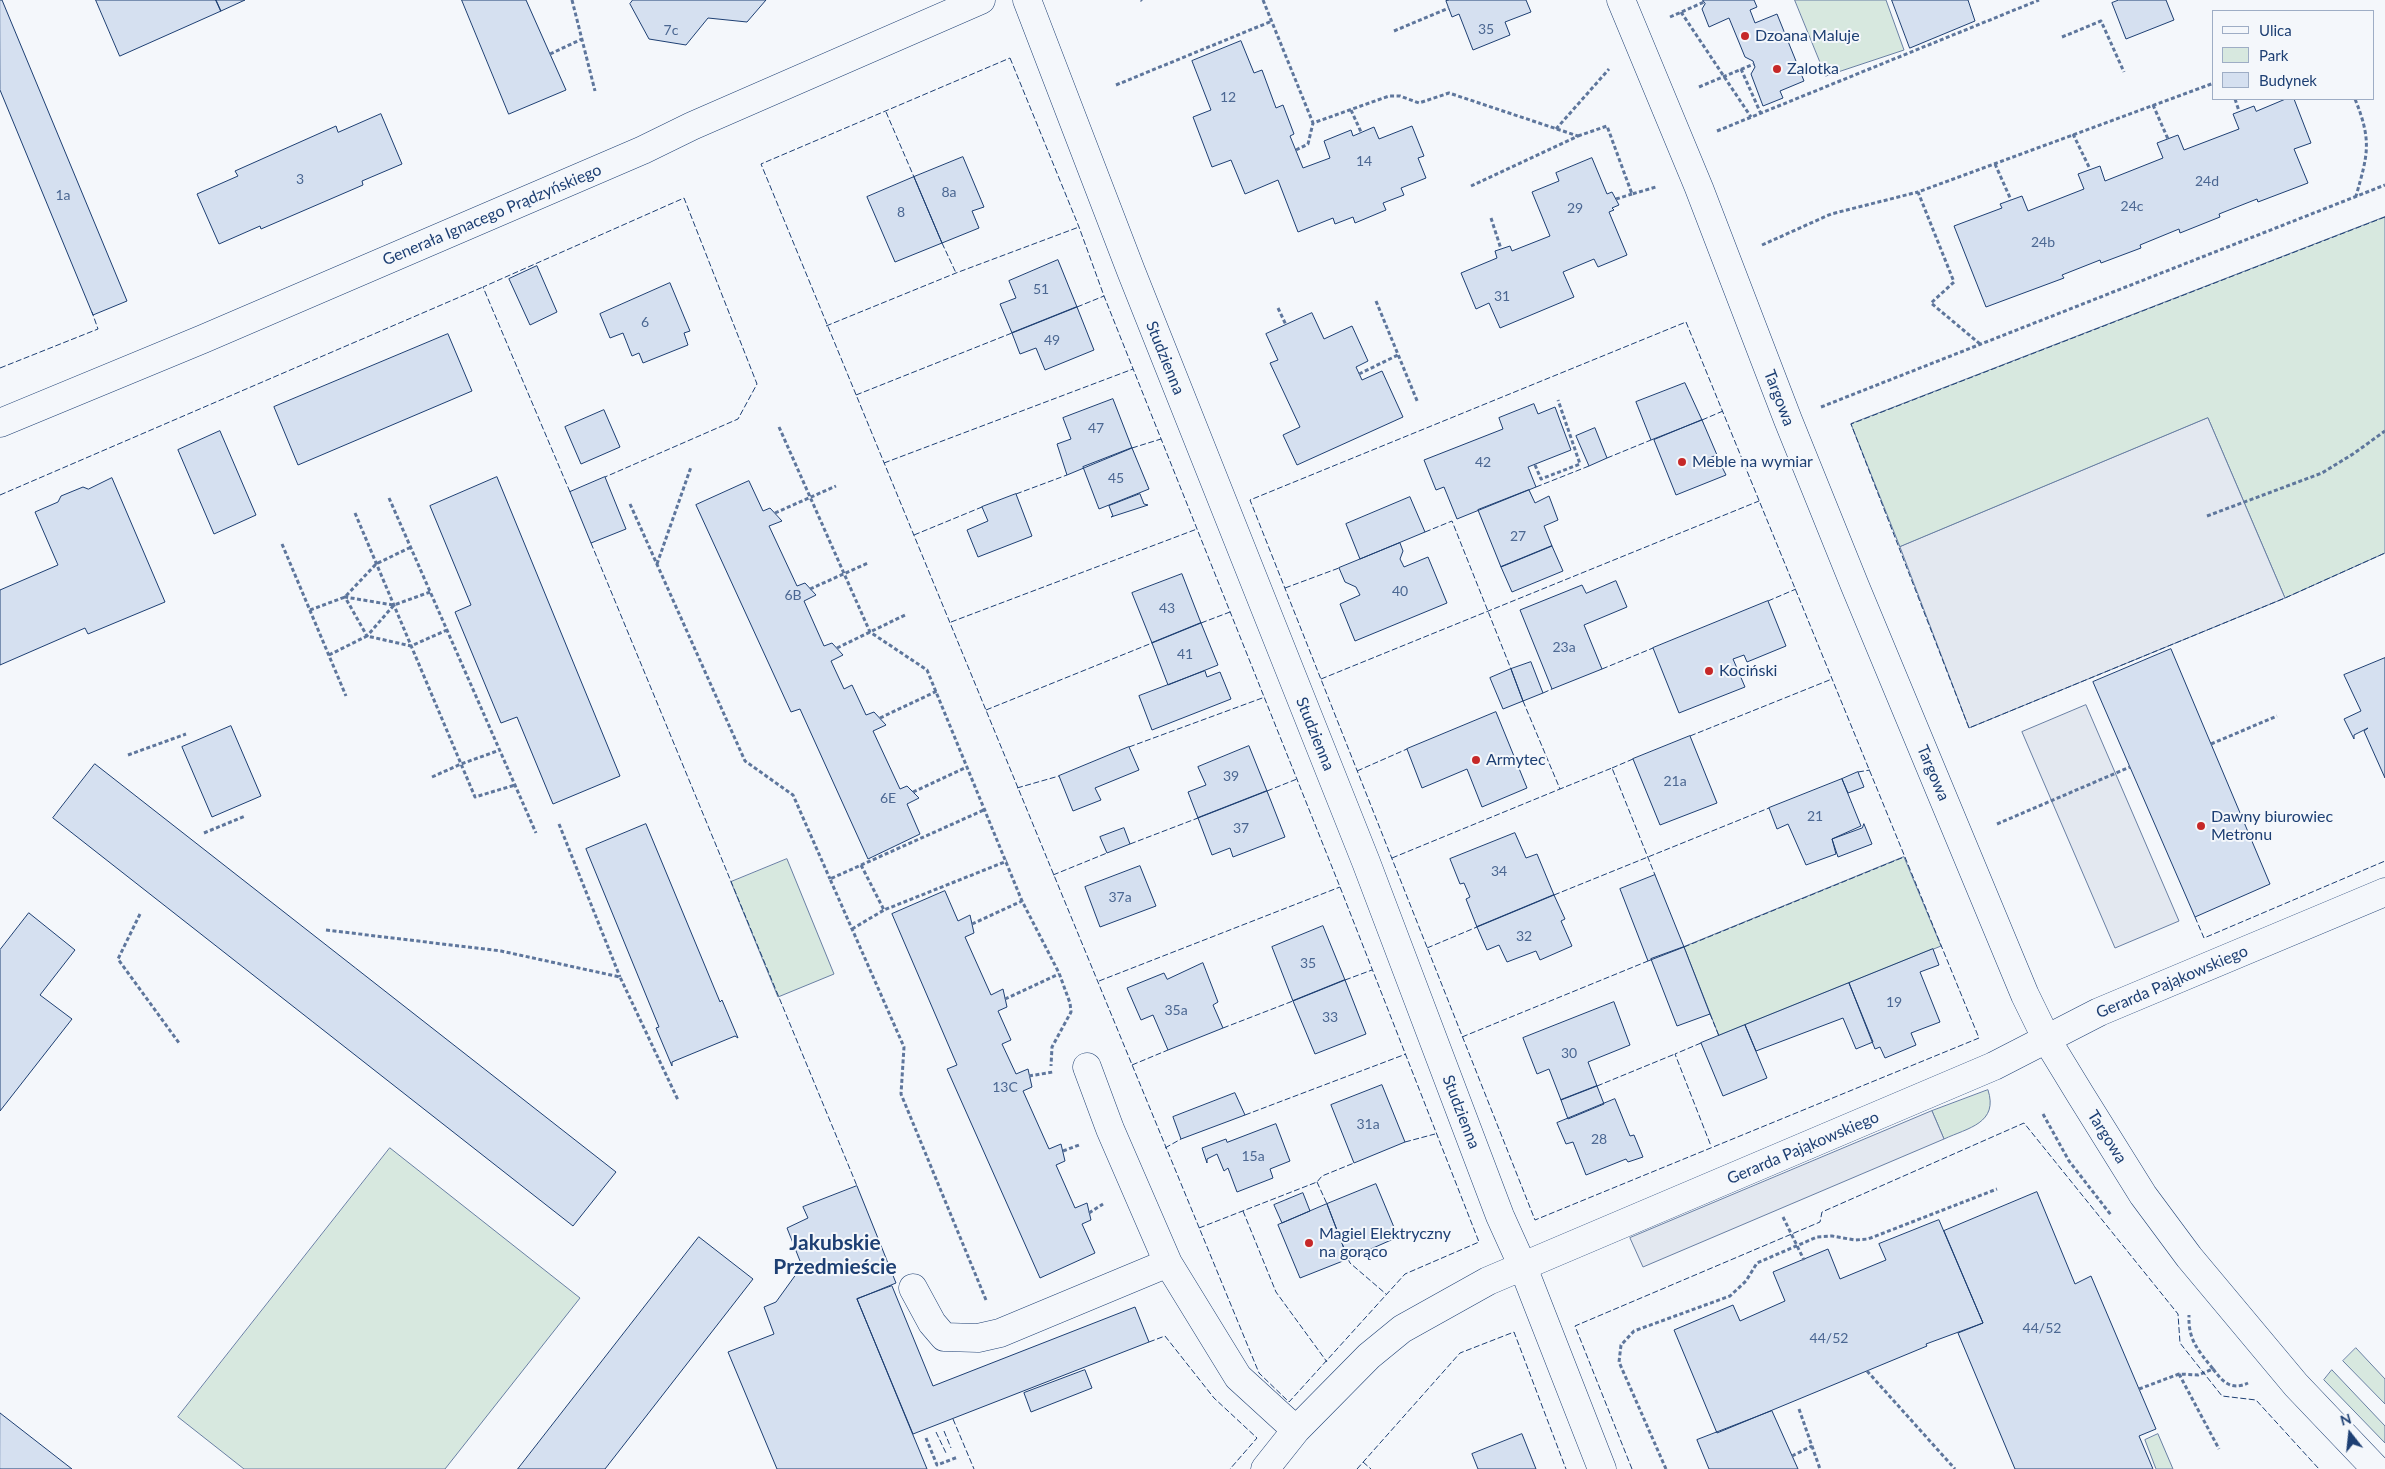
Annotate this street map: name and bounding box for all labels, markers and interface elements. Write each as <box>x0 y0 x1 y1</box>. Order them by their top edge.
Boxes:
legend <box>2212 10 2375 100</box>
house number: 35 <box>1478 21 1494 37</box>
text: Ulica <box>2259 21 2292 39</box>
house number: 7c <box>664 22 678 38</box>
place label: Dzoana Maluje <box>1755 26 1860 46</box>
marker: Dzoana Maluje <box>1739 30 1751 42</box>
text: Park <box>2259 46 2288 64</box>
place label: Zalotka <box>1787 59 1839 79</box>
marker: Zalotka <box>1771 63 1783 75</box>
text: Budynek <box>2259 71 2317 89</box>
house number: 12 <box>1220 89 1236 105</box>
house number: 14 <box>1356 153 1372 169</box>
street label: Generała Ignacego Prądzyńskiego <box>380 160 604 270</box>
house number: 3 <box>296 171 304 187</box>
house number: 24d <box>2195 173 2219 189</box>
house number: 8a <box>941 184 957 200</box>
house number: 1a <box>55 187 71 203</box>
house number: 24c <box>2121 198 2143 214</box>
house number: 29 <box>1567 200 1583 216</box>
house number: 8 <box>897 204 905 220</box>
house number: 24b <box>2031 234 2055 250</box>
house number: 51 <box>1033 281 1049 297</box>
house number: 31 <box>1494 288 1510 304</box>
house number: 6 <box>641 314 649 330</box>
street label: Studzienna <box>1142 319 1188 397</box>
house number: 49 <box>1044 332 1060 348</box>
street label: Targowa <box>1760 367 1798 429</box>
house number: 47 <box>1088 420 1104 436</box>
place label: Meble na wymiar <box>1692 452 1813 472</box>
house number: 42 <box>1475 454 1491 470</box>
marker: Meble na wymiar <box>1676 456 1688 468</box>
house number: 45 <box>1108 470 1124 486</box>
house number: 27 <box>1510 528 1526 544</box>
house number: 40 <box>1392 583 1408 599</box>
house number: 6B <box>784 587 802 603</box>
house number: 43 <box>1159 600 1175 616</box>
house number: 23a <box>1552 639 1576 655</box>
house number: 41 <box>1177 646 1193 662</box>
place label: Kociński <box>1719 661 1777 681</box>
marker: Kociński <box>1703 665 1715 677</box>
street label: Studzienna <box>1292 695 1338 773</box>
street label: Targowa <box>1913 742 1953 804</box>
place label: Armytec <box>1486 750 1546 770</box>
marker: Armytec <box>1470 754 1482 766</box>
house number: 39 <box>1223 768 1239 784</box>
house number: 21a <box>1663 773 1687 789</box>
house number: 6E <box>880 790 896 806</box>
place label: Dawny biurowiec Metronu <box>2211 807 2333 845</box>
house number: 21 <box>1807 808 1823 824</box>
house number: 37 <box>1233 820 1249 836</box>
marker: Dawny biurowiec Metronu <box>2195 820 2207 832</box>
house number: 34 <box>1491 863 1507 879</box>
house number: 37a <box>1108 889 1132 905</box>
house number: 32 <box>1516 928 1532 944</box>
street label: Gerarda Pająkowskiego <box>2093 941 2251 1023</box>
house number: 35 <box>1300 955 1316 971</box>
house number: 19 <box>1886 994 1902 1010</box>
house number: 35a <box>1164 1002 1188 1018</box>
house number: 33 <box>1322 1009 1338 1025</box>
house number: 30 <box>1561 1045 1577 1061</box>
street label: Studzienna <box>1438 1072 1484 1152</box>
house number: 13C <box>992 1079 1018 1095</box>
street label: Gerarda Pająkowskiego <box>1724 1107 1882 1189</box>
street label: Targowa <box>2083 1107 2131 1167</box>
house number: 31a <box>1356 1116 1380 1132</box>
house number: 28 <box>1591 1131 1607 1147</box>
house number: 15a <box>1241 1148 1265 1164</box>
place label: Magiel Elektryczny na gorąco <box>1319 1224 1451 1262</box>
district label: Jakubskie Przedmieście <box>773 1230 897 1280</box>
marker: Magiel Elektryczny na gorąco <box>1303 1237 1315 1249</box>
house number: 44/52 <box>2023 1320 2061 1336</box>
house number: 44/52 <box>1810 1330 1848 1346</box>
north arrow <box>2325 1409 2375 1459</box>
text: N <box>2338 1409 2353 1429</box>

